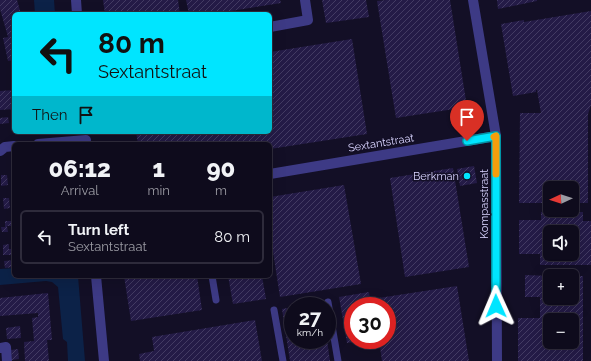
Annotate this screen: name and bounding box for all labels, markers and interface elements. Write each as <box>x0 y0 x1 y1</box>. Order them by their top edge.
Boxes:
text: 80 m <box>98 27 165 60</box>
icon: left <box>32 28 84 80</box>
text: Sextantstraat <box>98 61 207 82</box>
pin <box>450 100 484 141</box>
icon: arrive <box>75 104 97 126</box>
text: Then <box>32 106 67 124</box>
icon: arrive <box>456 106 478 128</box>
street label: Sextantstraat <box>347 131 415 155</box>
text: 06:12 <box>49 154 111 183</box>
text: 1 <box>152 154 165 183</box>
text: 90 <box>206 154 235 183</box>
street label: Kompasstraat <box>478 169 491 239</box>
place label: Berkman <box>413 170 459 183</box>
marker: Berkman <box>462 171 472 181</box>
north arrow <box>543 181 579 217</box>
map controls <box>543 181 579 349</box>
text: Arrival <box>61 183 99 198</box>
text: min <box>147 183 170 198</box>
text: m <box>215 183 227 198</box>
text: Turn left <box>68 221 129 239</box>
button: sound <box>543 225 579 261</box>
icon: left <box>34 226 56 248</box>
text: 80 m <box>214 228 250 246</box>
text: Sextantstraat <box>68 239 147 254</box>
button: + <box>543 269 579 305</box>
position arrow <box>475 285 517 327</box>
speed limit sign: 30 <box>344 297 396 349</box>
text: 27 <box>299 306 321 330</box>
button: − <box>543 313 579 349</box>
text: km/h <box>297 327 323 338</box>

